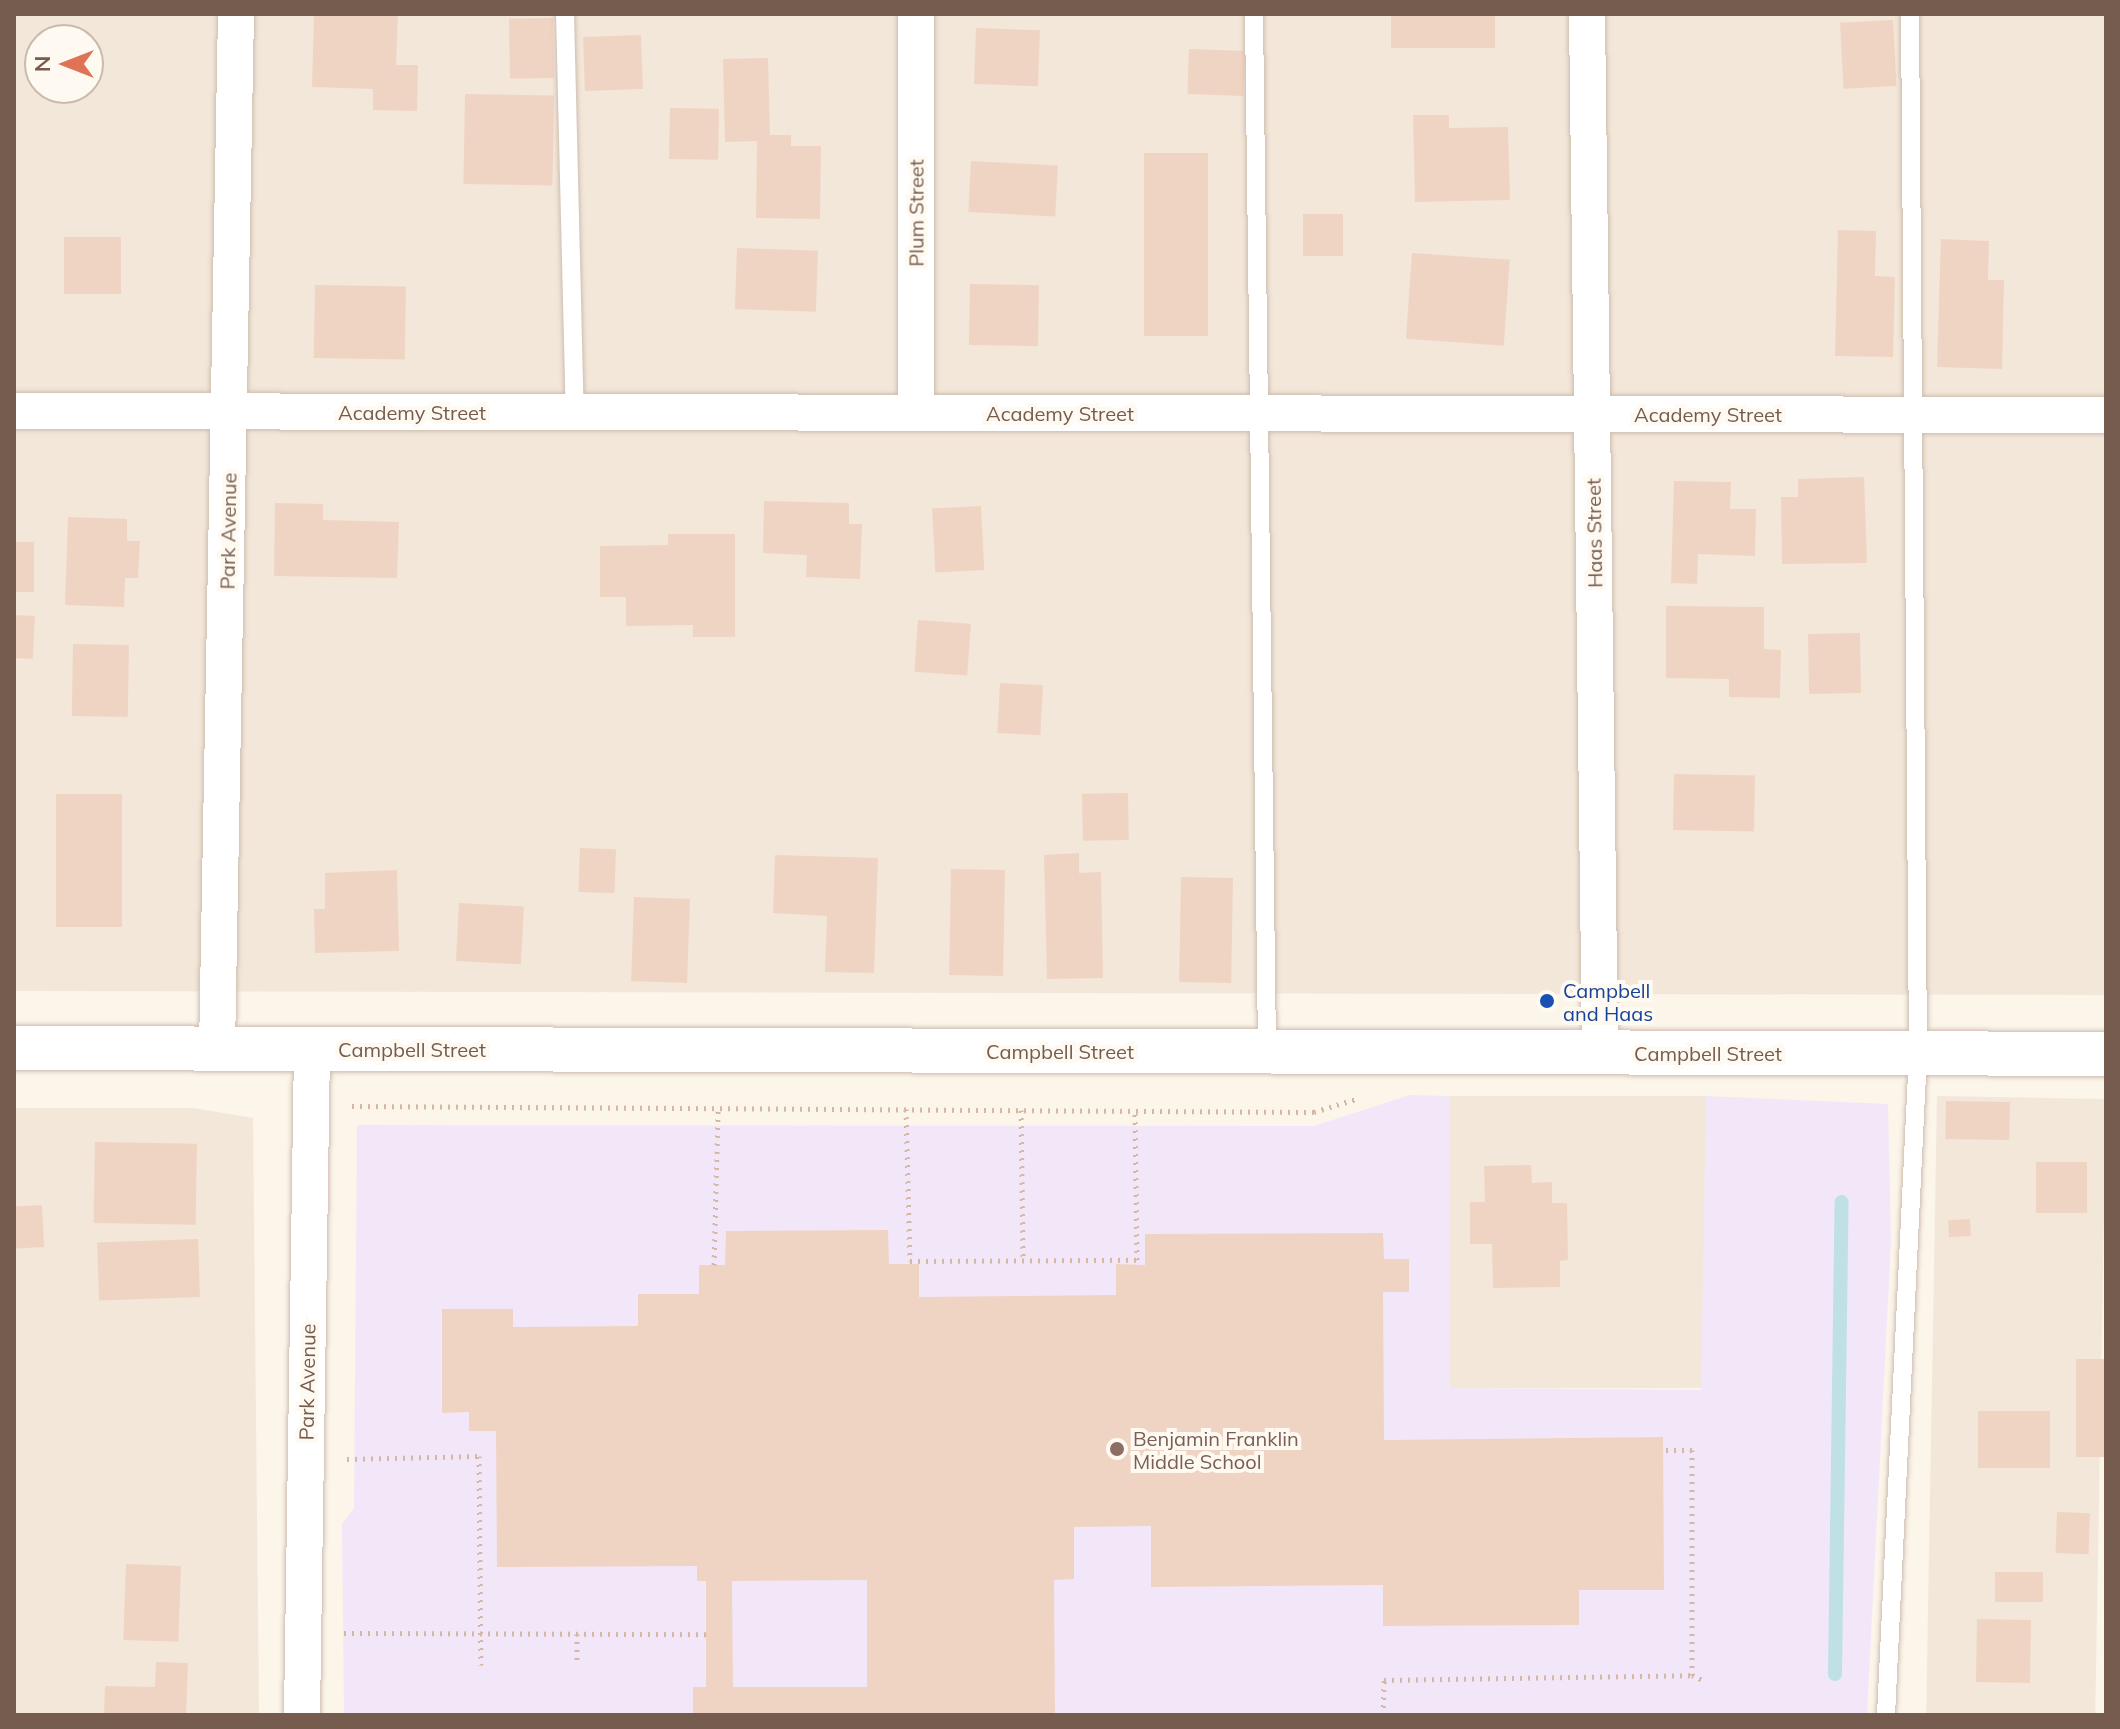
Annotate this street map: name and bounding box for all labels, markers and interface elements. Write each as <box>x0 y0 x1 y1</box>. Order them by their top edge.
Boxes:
north arrow <box>24 24 104 104</box>
text: N <box>28 56 56 72</box>
street label: Plum Street <box>904 159 928 267</box>
street label: Academy Street <box>338 400 486 424</box>
street label: Academy Street <box>986 401 1134 425</box>
street label: Academy Street <box>1634 402 1782 426</box>
street label: Park Avenue <box>215 472 241 590</box>
street label: Haas Street <box>1581 478 1607 588</box>
place label: Campbell and Haas <box>1563 978 1653 1025</box>
marker: Campbell and Haas <box>1538 992 1556 1010</box>
street label: Campbell Street <box>338 1037 486 1061</box>
street label: Campbell Street <box>986 1039 1134 1063</box>
street label: Campbell Street <box>1634 1041 1782 1065</box>
street label: Park Avenue <box>294 1323 320 1441</box>
place label: Benjamin Franklin Middle School <box>1133 1426 1299 1473</box>
marker: Benjamin Franklin Middle School <box>1108 1440 1126 1458</box>

